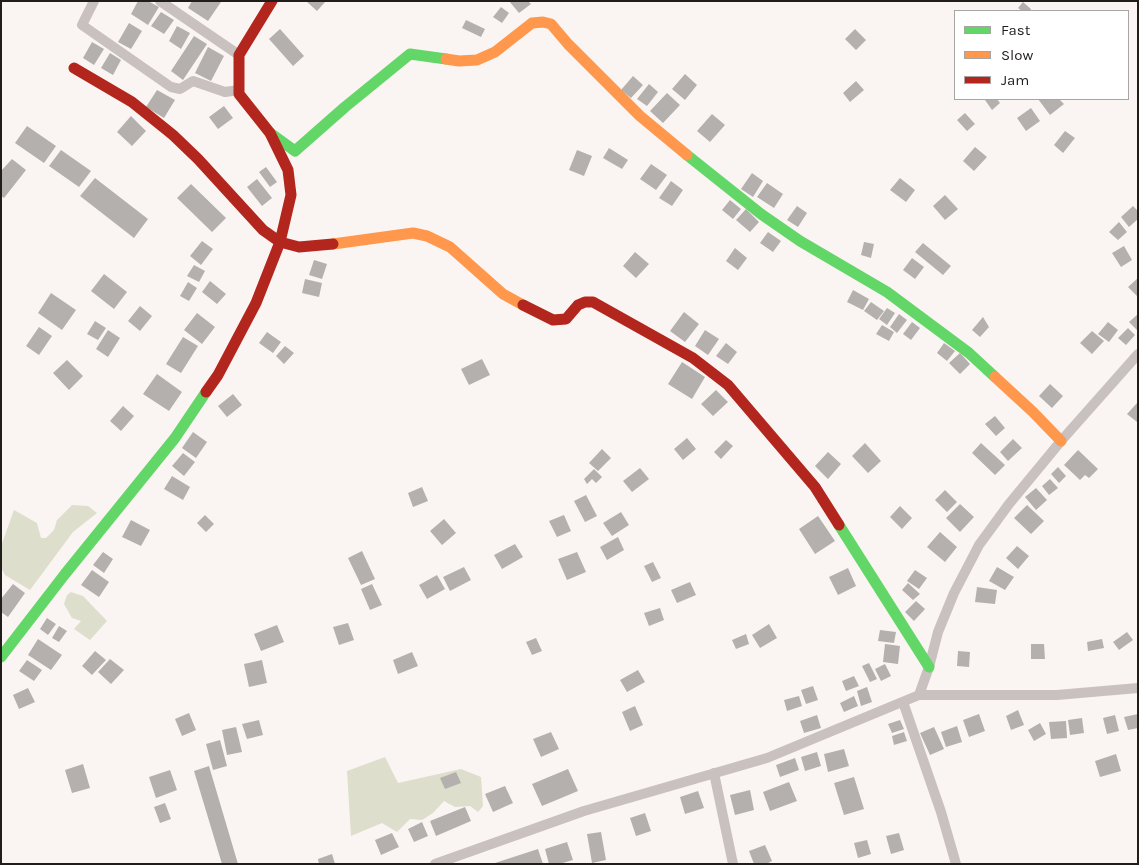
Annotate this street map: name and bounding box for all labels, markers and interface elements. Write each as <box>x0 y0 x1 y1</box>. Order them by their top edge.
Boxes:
legend <box>954 10 1129 100</box>
text: Fast <box>1001 21 1030 39</box>
text: Slow <box>1001 46 1033 64</box>
text: Jam <box>1001 71 1029 89</box>

